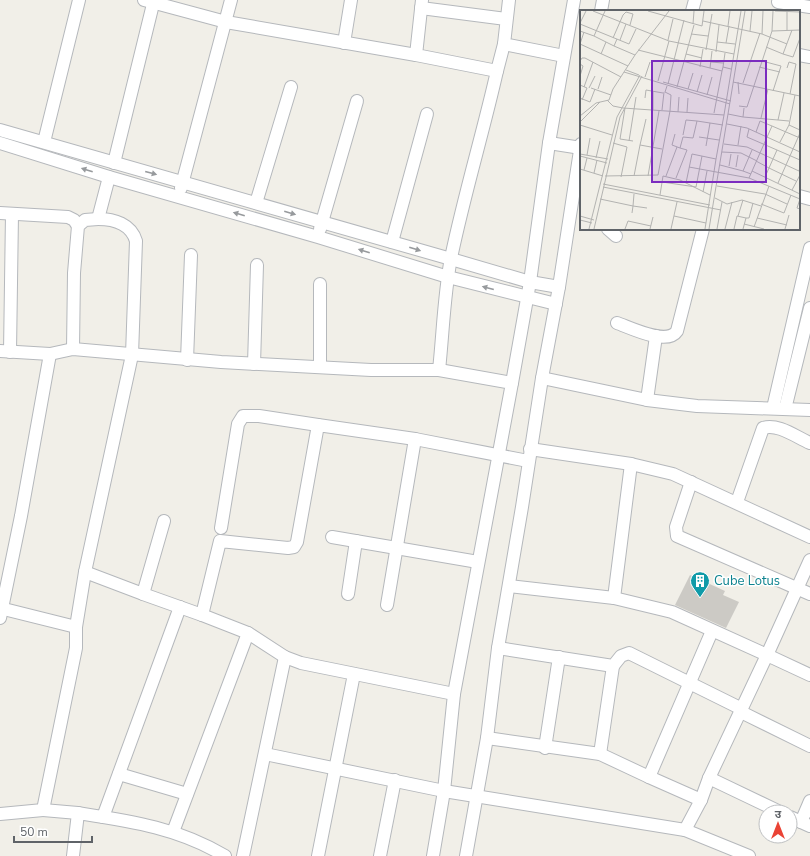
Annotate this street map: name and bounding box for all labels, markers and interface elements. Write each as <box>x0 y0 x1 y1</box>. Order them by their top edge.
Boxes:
inset map <box>580 10 800 230</box>
one-way arrow <box>81 167 93 173</box>
one-way arrow <box>146 170 158 176</box>
one-way arrow <box>284 210 296 216</box>
one-way arrow <box>233 211 245 217</box>
one-way arrow <box>409 246 421 252</box>
one-way arrow <box>357 248 369 254</box>
one-way arrow <box>482 285 494 291</box>
building icon: Cube Lotus <box>689 570 711 598</box>
place label: Cube Lotus <box>714 572 780 590</box>
north arrow <box>758 804 798 844</box>
text: उ <box>775 807 782 822</box>
scale bar <box>14 818 92 844</box>
text: 50 m <box>20 824 48 840</box>

